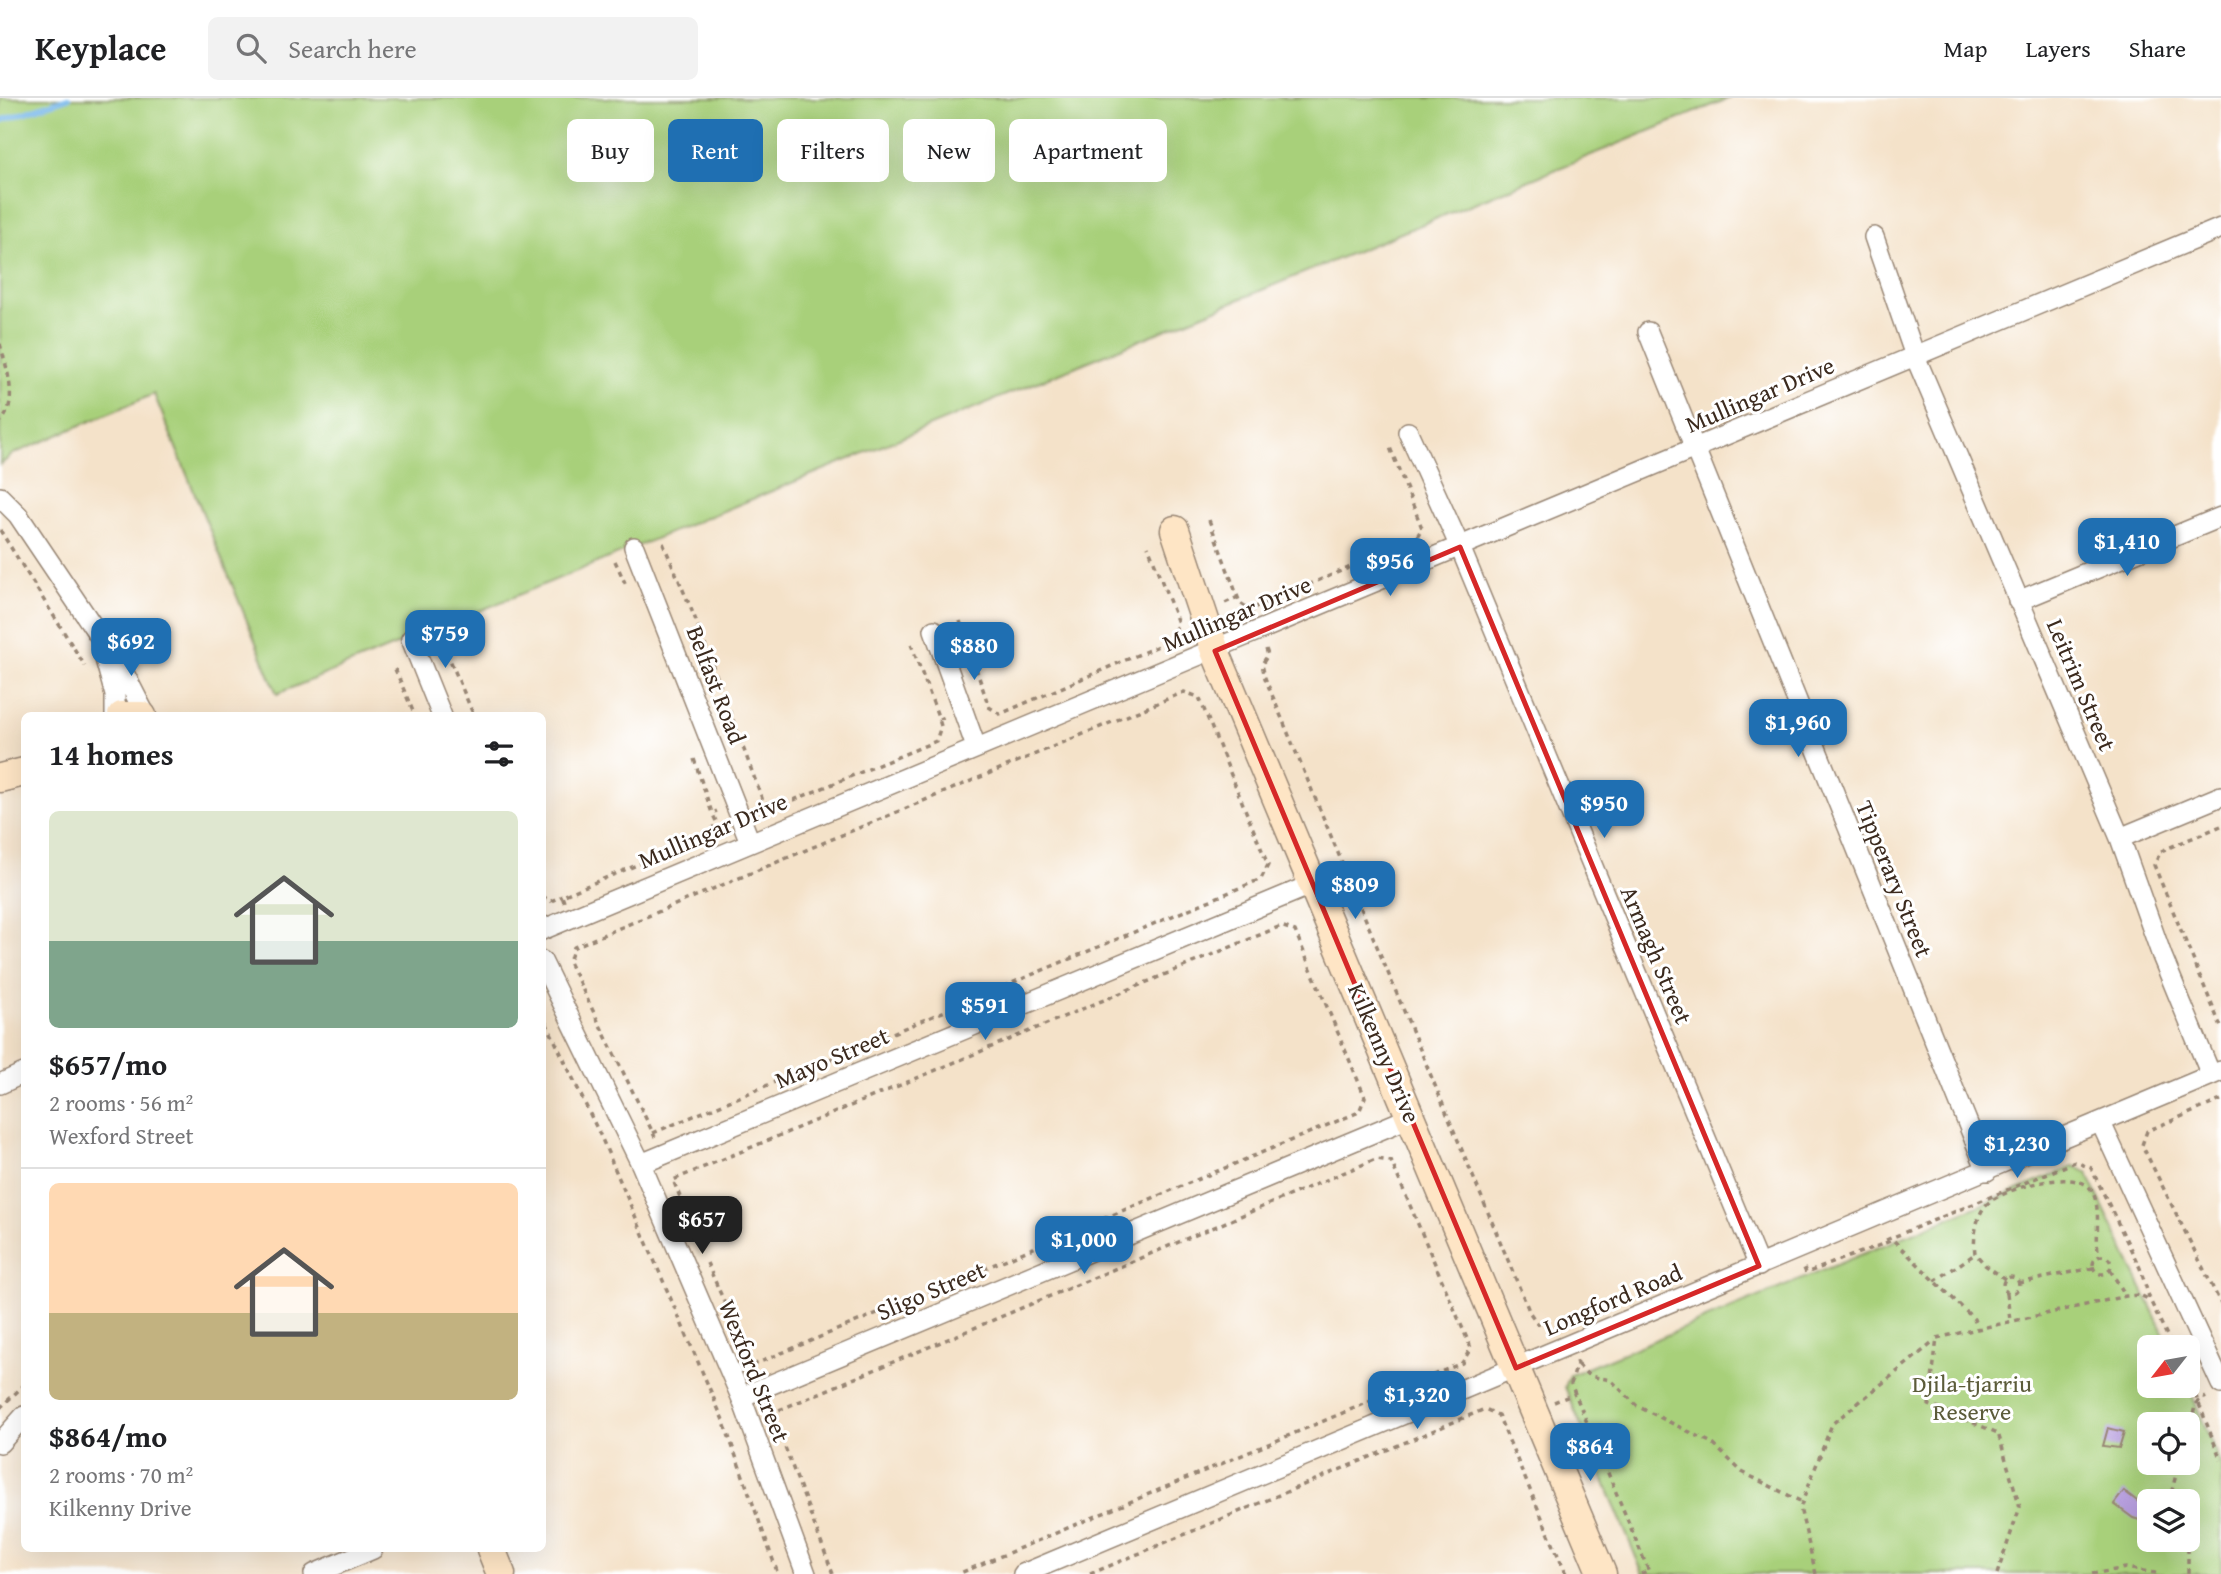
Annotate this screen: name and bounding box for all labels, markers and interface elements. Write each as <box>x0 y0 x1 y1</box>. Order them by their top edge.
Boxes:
search box <box>208 17 698 80</box>
text: Keyplace <box>35 24 166 72</box>
icon: search <box>232 29 270 67</box>
text: Search here <box>288 29 417 68</box>
text: Map <box>1944 31 1987 66</box>
text: Layers <box>2025 31 2091 66</box>
text: Share <box>2129 31 2186 66</box>
chip: Buy <box>567 119 654 182</box>
chip: Rent <box>668 119 763 182</box>
chip: Filters <box>777 119 889 182</box>
chip: New <box>903 119 995 182</box>
chip: Apartment <box>1009 119 1167 182</box>
street label: Mullingar Drive <box>1680 347 1840 442</box>
pin: $1,410 <box>2070 518 2184 578</box>
text: $1,410 <box>2094 524 2160 557</box>
pin: $956 <box>1349 538 1431 598</box>
text: $956 <box>1366 544 1414 577</box>
street label: Mullingar Drive <box>1157 566 1317 661</box>
pin: $759 <box>404 610 486 670</box>
street label: Leitrim Street <box>2038 613 2125 757</box>
text: $759 <box>421 616 469 649</box>
pin: $692 <box>90 618 172 678</box>
street label: Belfast Road <box>678 621 755 749</box>
pin: $880 <box>933 622 1015 682</box>
text: $692 <box>107 624 155 657</box>
text: $880 <box>950 628 998 661</box>
pin: $1,960 <box>1741 700 1855 759</box>
text: $1,960 <box>1765 705 1831 738</box>
text: 14 homes <box>49 732 174 776</box>
icon: filters <box>480 735 518 773</box>
pin: $950 <box>1563 780 1645 840</box>
street label: Mullingar Drive <box>633 783 793 878</box>
text: $950 <box>1580 786 1628 819</box>
street label: Tipperary Street <box>1847 795 1942 963</box>
icon: home <box>221 857 347 983</box>
pin: $809 <box>1314 862 1396 921</box>
text: $809 <box>1331 867 1379 900</box>
street label: Armagh Street <box>1612 880 1701 1030</box>
street label: Kilkenny Drive <box>1339 978 1430 1128</box>
pin: $591 <box>944 982 1026 1042</box>
text: $591 <box>961 988 1009 1021</box>
street label: Mayo Street <box>769 1018 895 1097</box>
text: $657/mo <box>49 1042 167 1086</box>
text: 2 rooms · 56 m² <box>49 1086 193 1119</box>
text: Wexford Street <box>49 1119 194 1152</box>
pin: $1,230 <box>1960 1121 2074 1180</box>
text: $1,230 <box>1984 1126 2050 1159</box>
pin: $657 <box>661 1196 743 1256</box>
text: $657 <box>678 1202 726 1235</box>
pin: $1,000 <box>1027 1216 1141 1276</box>
text: $1,000 <box>1051 1222 1117 1255</box>
icon: home <box>221 1229 347 1355</box>
street label: Sligo Street <box>871 1252 991 1329</box>
street label: Longford Road <box>1538 1255 1688 1344</box>
street label: Wexford Street <box>710 1294 799 1448</box>
north arrow <box>2137 1335 2200 1398</box>
map controls <box>2137 1335 2200 1552</box>
park label: Djila-tjarriu Reserve <box>1912 1366 2032 1429</box>
pin: $1,320 <box>1360 1372 1474 1431</box>
text: $1,320 <box>1384 1377 1450 1410</box>
button: locate <box>2137 1412 2200 1475</box>
text: $864/mo <box>49 1414 167 1458</box>
pin: $864 <box>1549 1424 1631 1483</box>
text: $864 <box>1566 1429 1614 1462</box>
text: 2 rooms · 70 m² <box>49 1458 193 1491</box>
button: layers <box>2137 1489 2200 1552</box>
text: Kilkenny Drive <box>49 1491 192 1524</box>

